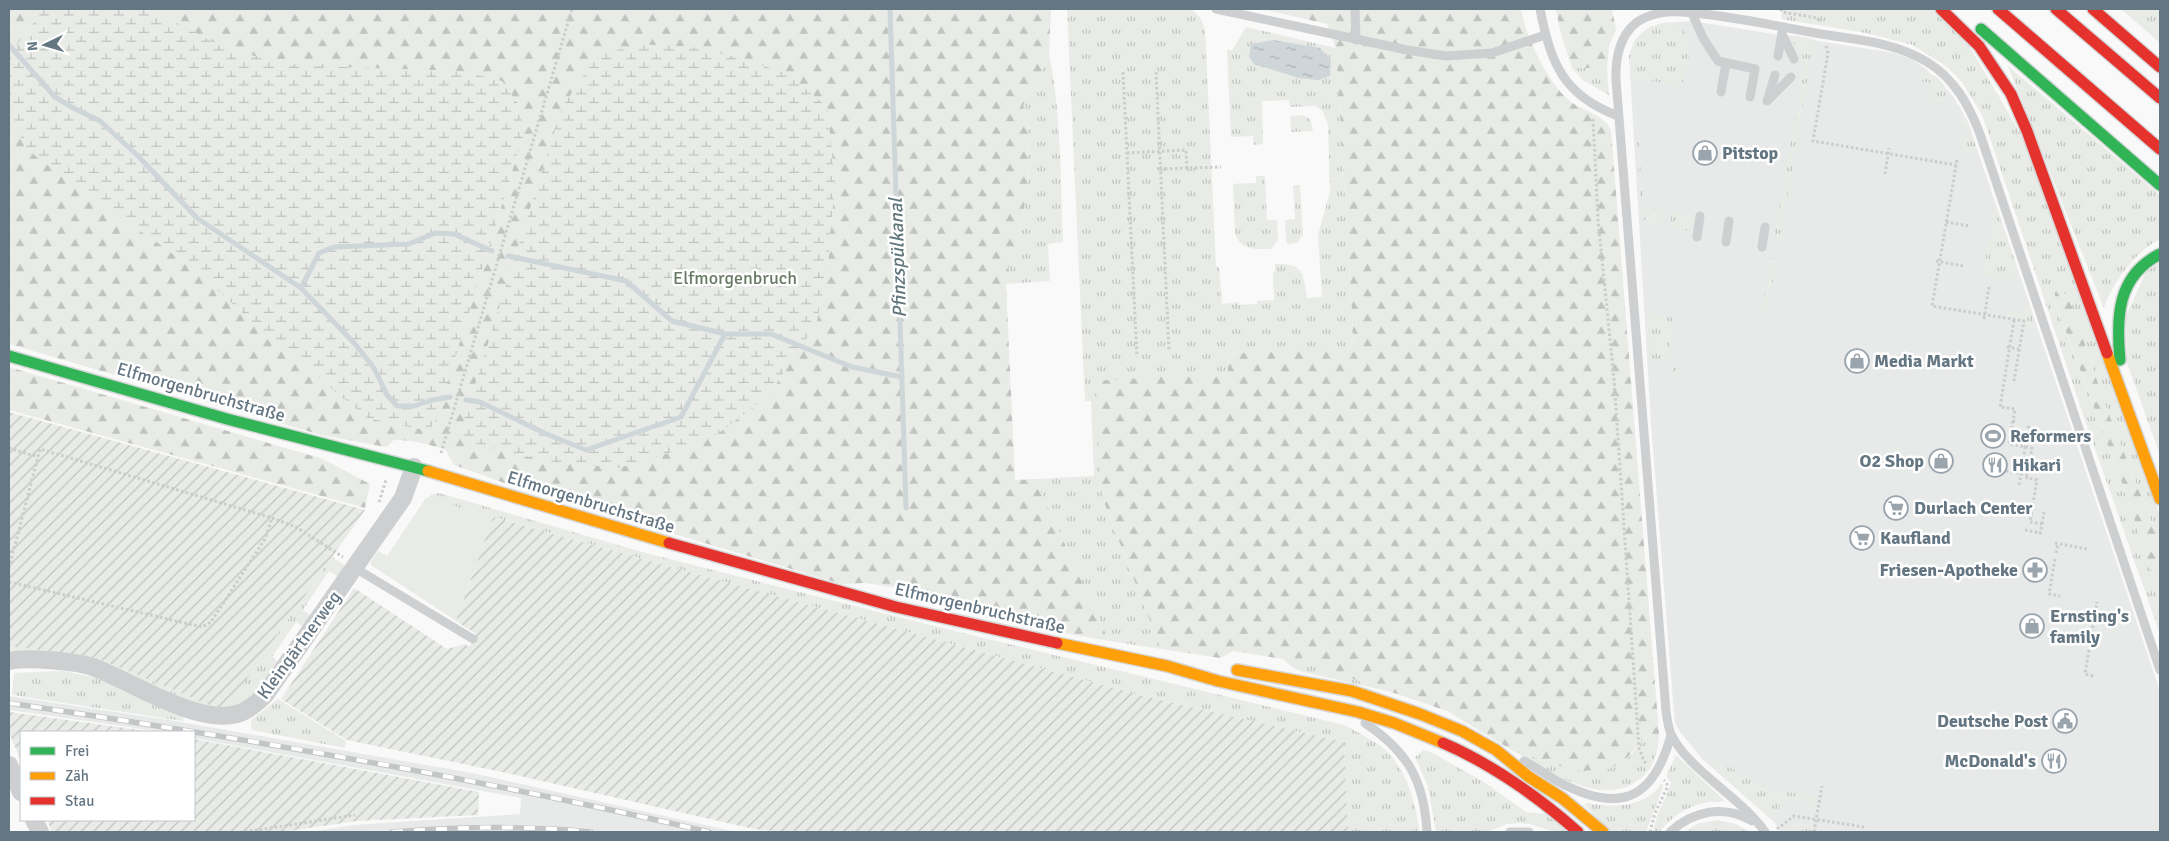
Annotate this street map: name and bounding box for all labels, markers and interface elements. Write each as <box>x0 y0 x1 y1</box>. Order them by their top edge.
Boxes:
north arrow <box>20 20 70 70</box>
text: N <box>24 40 41 52</box>
shop icon: Pitstop <box>1692 140 1718 166</box>
place label: Pitstop <box>1722 142 1779 164</box>
water label: Pfinzspülkanal <box>884 196 912 318</box>
park label: Elfmorgenbruch <box>673 267 797 289</box>
shop icon: Media Markt <box>1844 348 1870 374</box>
place label: Media Markt <box>1874 350 1974 372</box>
street label: Elfmorgenbruchstraße <box>114 357 288 427</box>
sports icon: Reformers <box>1980 423 2006 449</box>
place label: Reformers <box>2010 425 2091 447</box>
shop icon: O2 Shop <box>1928 448 1954 474</box>
place label: O2 Shop <box>1859 450 1924 472</box>
restaurant icon: Hikari <box>1982 452 2008 478</box>
place label: Hikari <box>2012 454 2061 476</box>
street label: Elfmorgenbruchstraße <box>504 466 678 538</box>
supermarket icon: Durlach Center <box>1883 495 1909 521</box>
place label: Durlach Center <box>1914 497 2033 519</box>
supermarket icon: Kaufland <box>1849 525 1875 551</box>
place label: Kaufland <box>1880 527 1951 549</box>
pharmacy icon: Friesen-Apotheke <box>2022 557 2048 583</box>
place label: Friesen-Apotheke <box>1879 559 2018 581</box>
street label: Elfmorgenbruchstraße <box>893 578 1067 638</box>
street label: Kleingärtnerweg <box>252 587 346 703</box>
place label: Ernsting's family <box>2049 605 2129 648</box>
shop icon: Ernsting's family <box>2019 613 2045 639</box>
public building icon: Deutsche Post <box>2052 708 2078 734</box>
place label: Deutsche Post <box>1937 710 2048 732</box>
legend <box>20 731 195 821</box>
text: Frei <box>65 742 89 760</box>
restaurant icon: McDonald's <box>2041 748 2067 774</box>
place label: McDonald's <box>1945 750 2036 772</box>
text: Zäh <box>65 767 89 785</box>
text: Stau <box>65 792 94 810</box>

